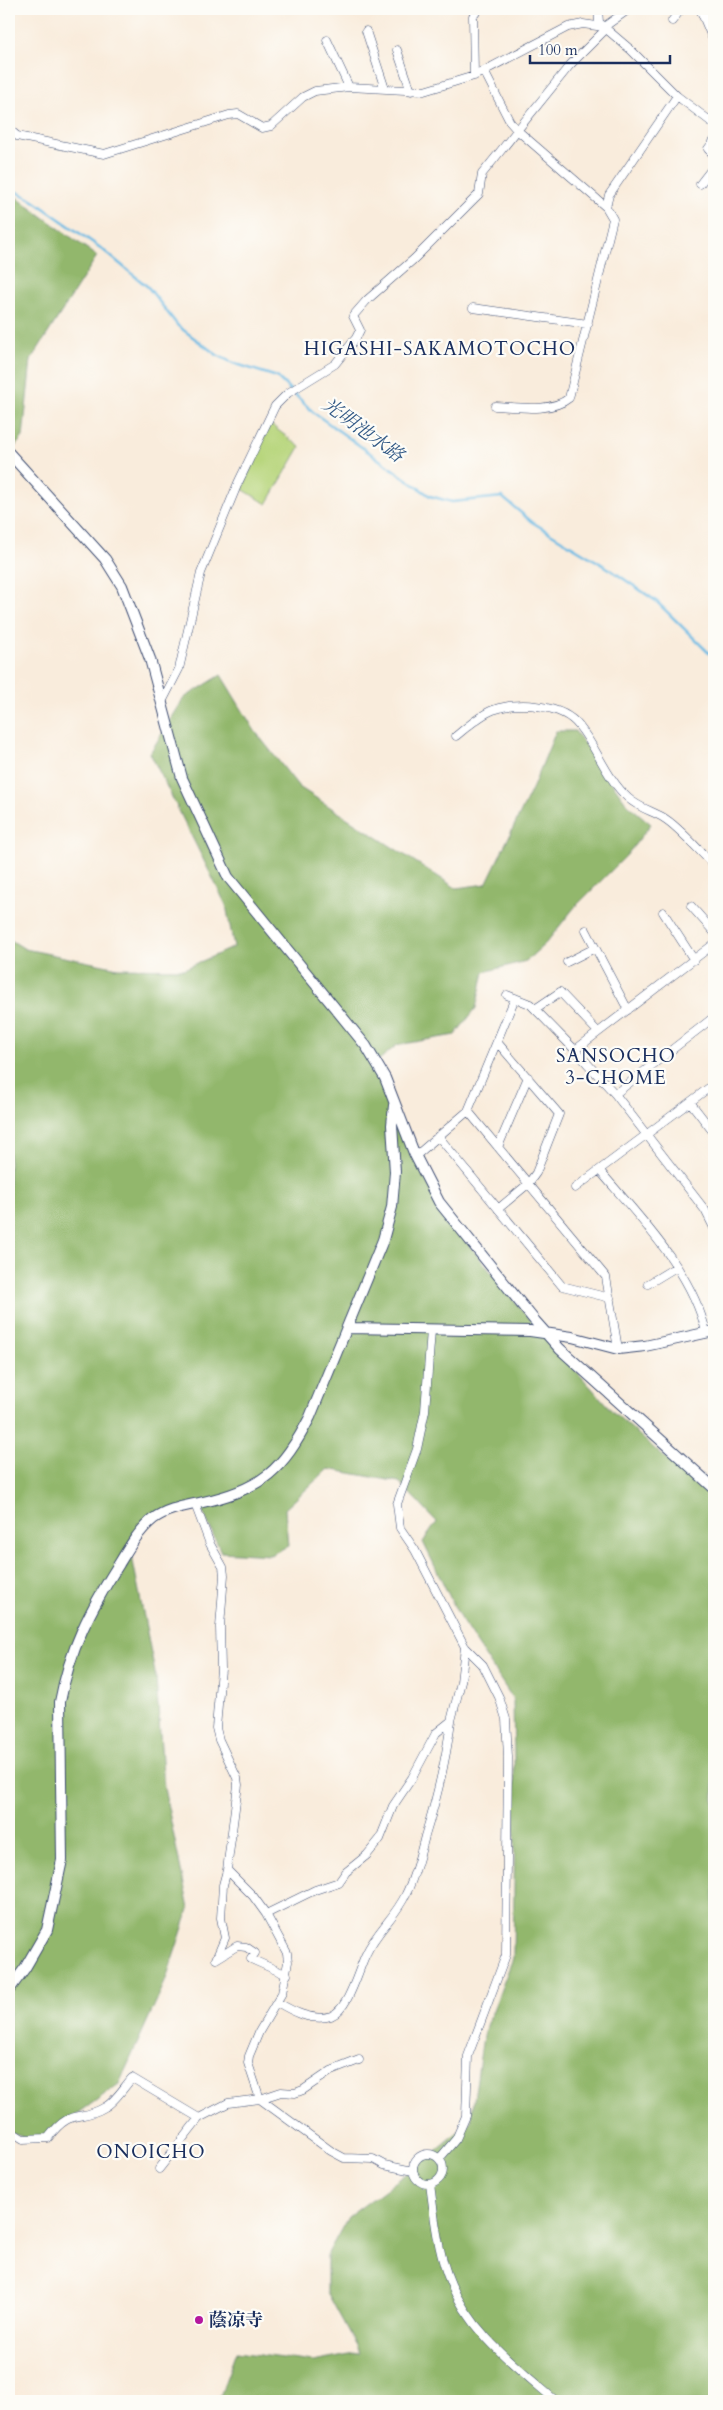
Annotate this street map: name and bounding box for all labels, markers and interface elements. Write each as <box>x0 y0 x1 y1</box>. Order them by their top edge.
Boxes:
scale bar <box>530 32 670 64</box>
text: 100 m <box>538 40 578 60</box>
district label: HIGASHI-SAKAMOTOCHO <box>304 336 576 362</box>
water label: 光明池水路 <box>317 392 411 470</box>
district label: SANSOCHO 3-CHOME <box>556 1043 676 1091</box>
district label: ONOICHO <box>96 2139 206 2165</box>
place label: 蔭凉寺 <box>209 2308 263 2333</box>
marker: 蔭凉寺 <box>193 2314 205 2326</box>

